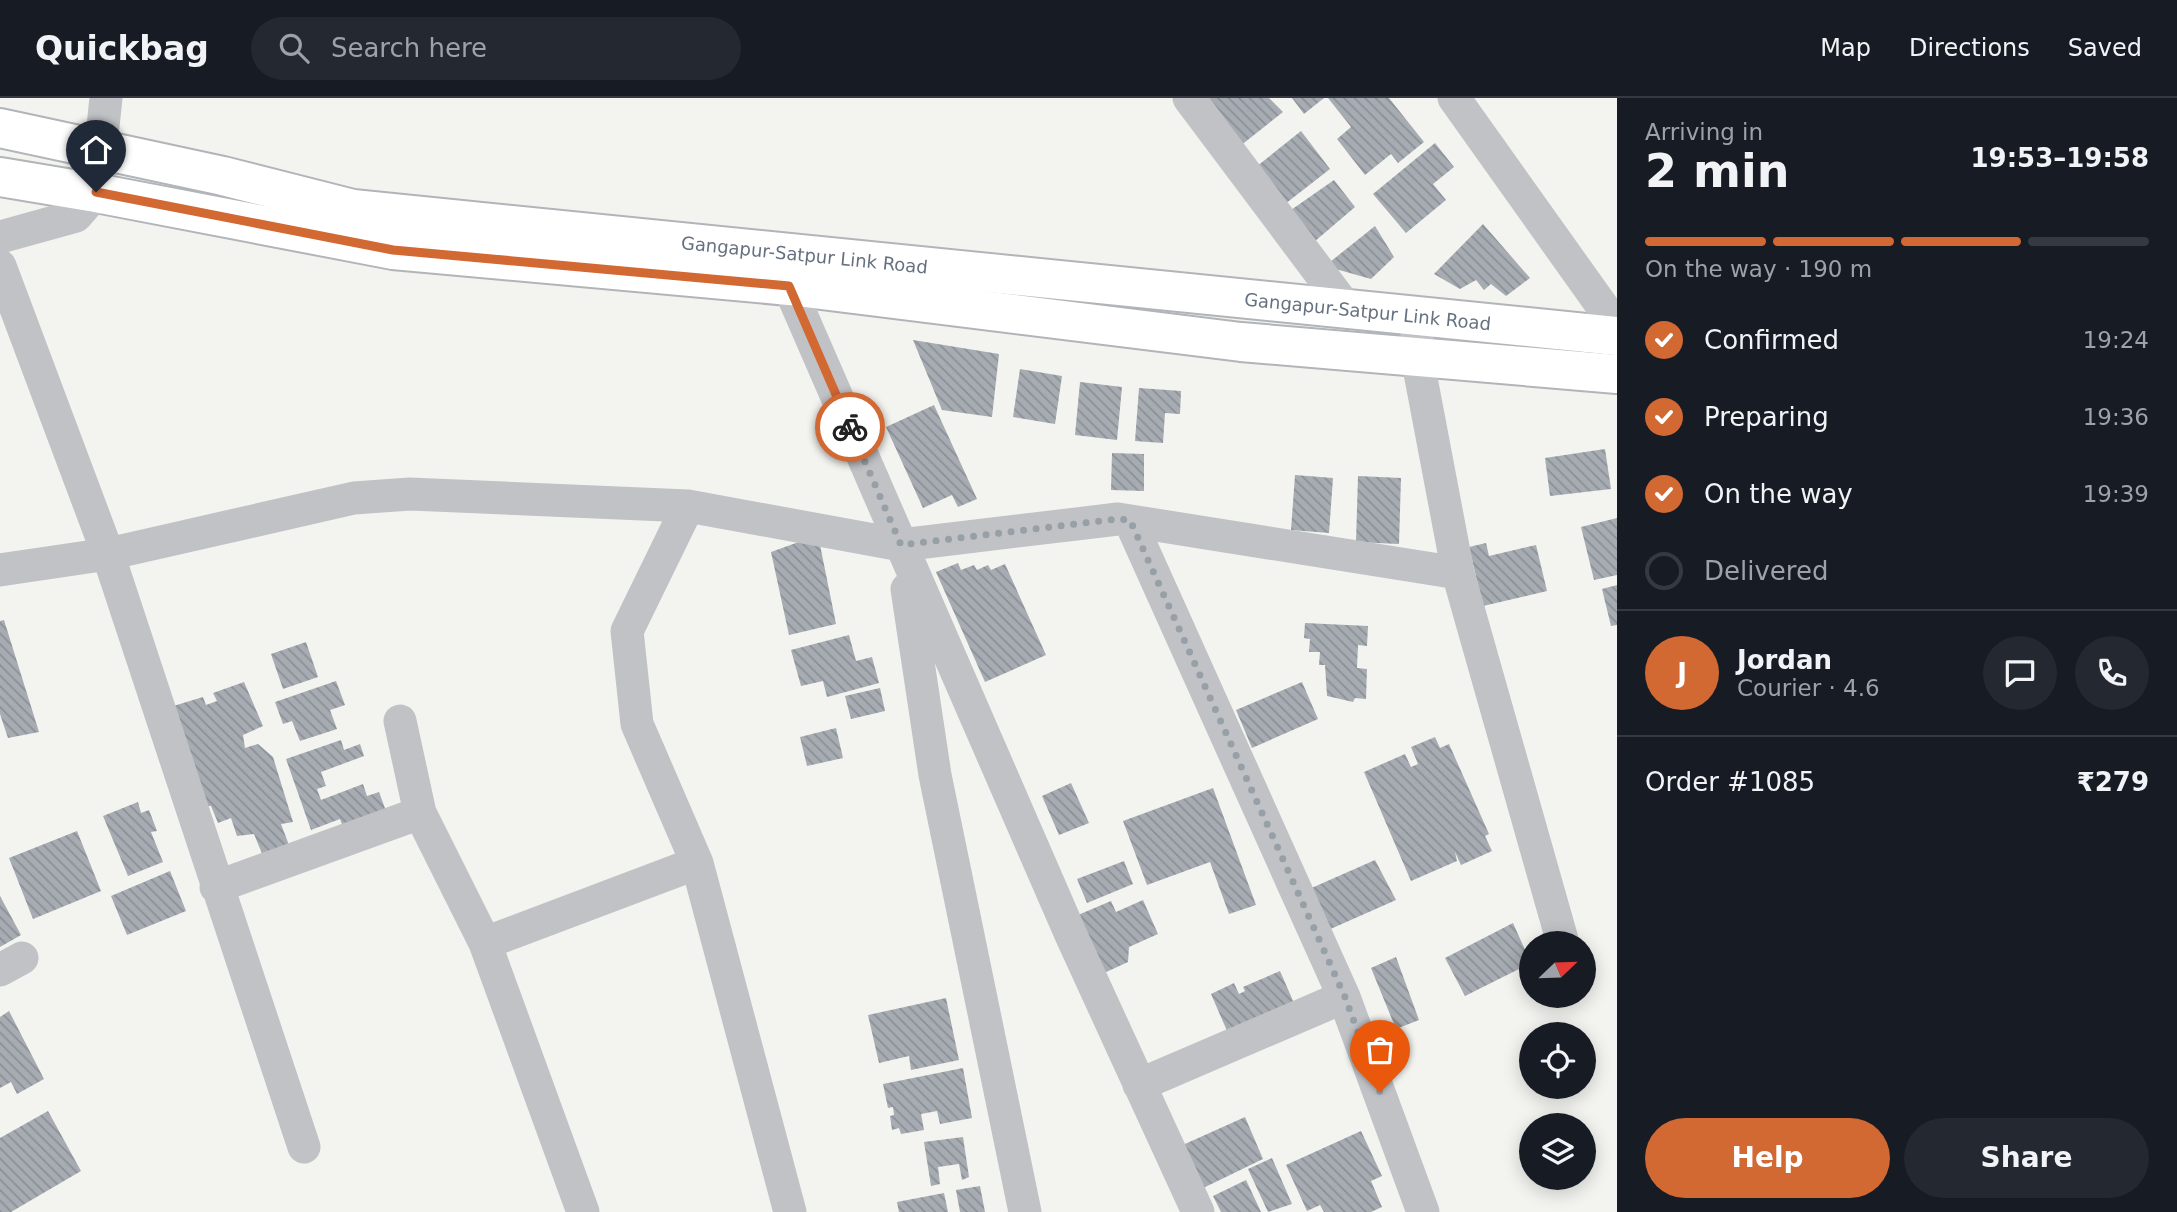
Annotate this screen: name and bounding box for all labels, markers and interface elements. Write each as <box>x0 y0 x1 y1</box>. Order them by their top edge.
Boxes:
search box <box>251 17 741 80</box>
text: Quickbag <box>35 29 209 68</box>
icon: search <box>275 29 313 67</box>
text: Search here <box>331 33 487 63</box>
text: Map <box>1820 34 1871 62</box>
text: Directions <box>1909 34 2030 62</box>
text: Saved <box>2068 34 2142 62</box>
text: Arriving in <box>1645 119 1763 145</box>
pin <box>66 120 126 192</box>
icon: home <box>77 131 115 169</box>
text: 19:53–19:58 <box>1970 143 2149 173</box>
text: 2 min <box>1645 144 1789 198</box>
street label: Gangapur-Satpur Link Road <box>680 232 929 277</box>
text: On the way · 190 m <box>1645 256 1872 282</box>
street label: Gangapur-Satpur Link Road <box>1243 288 1492 334</box>
icon: check <box>1645 321 1683 359</box>
text: Confirmed <box>1704 325 1839 355</box>
text: 19:24 <box>2083 327 2149 353</box>
courier <box>815 392 885 462</box>
icon: check <box>1645 398 1683 436</box>
text: Preparing <box>1704 402 1829 432</box>
text: 19:36 <box>2083 404 2149 430</box>
icon: bike <box>831 408 869 446</box>
icon: check <box>1645 475 1683 513</box>
text: On the way <box>1704 479 1853 509</box>
text: 19:39 <box>2083 481 2149 507</box>
text: Delivered <box>1704 556 1828 586</box>
button: chat <box>1983 636 2057 710</box>
button: phone <box>2075 636 2149 710</box>
text: Jordan <box>1737 645 1832 675</box>
text: J <box>1677 658 1687 688</box>
text: Courier · 4.6 <box>1737 675 1880 701</box>
text: Order #1085 <box>1645 767 1815 797</box>
text: ₹279 <box>2077 767 2149 797</box>
north arrow <box>1519 931 1596 1008</box>
map controls <box>1519 931 1596 1190</box>
pin <box>1350 1020 1410 1092</box>
button: locate <box>1519 1022 1596 1099</box>
icon: bag <box>1361 1031 1399 1069</box>
button: layers <box>1519 1113 1596 1190</box>
button: Help <box>1645 1118 1890 1198</box>
button: Share <box>1904 1118 2149 1198</box>

